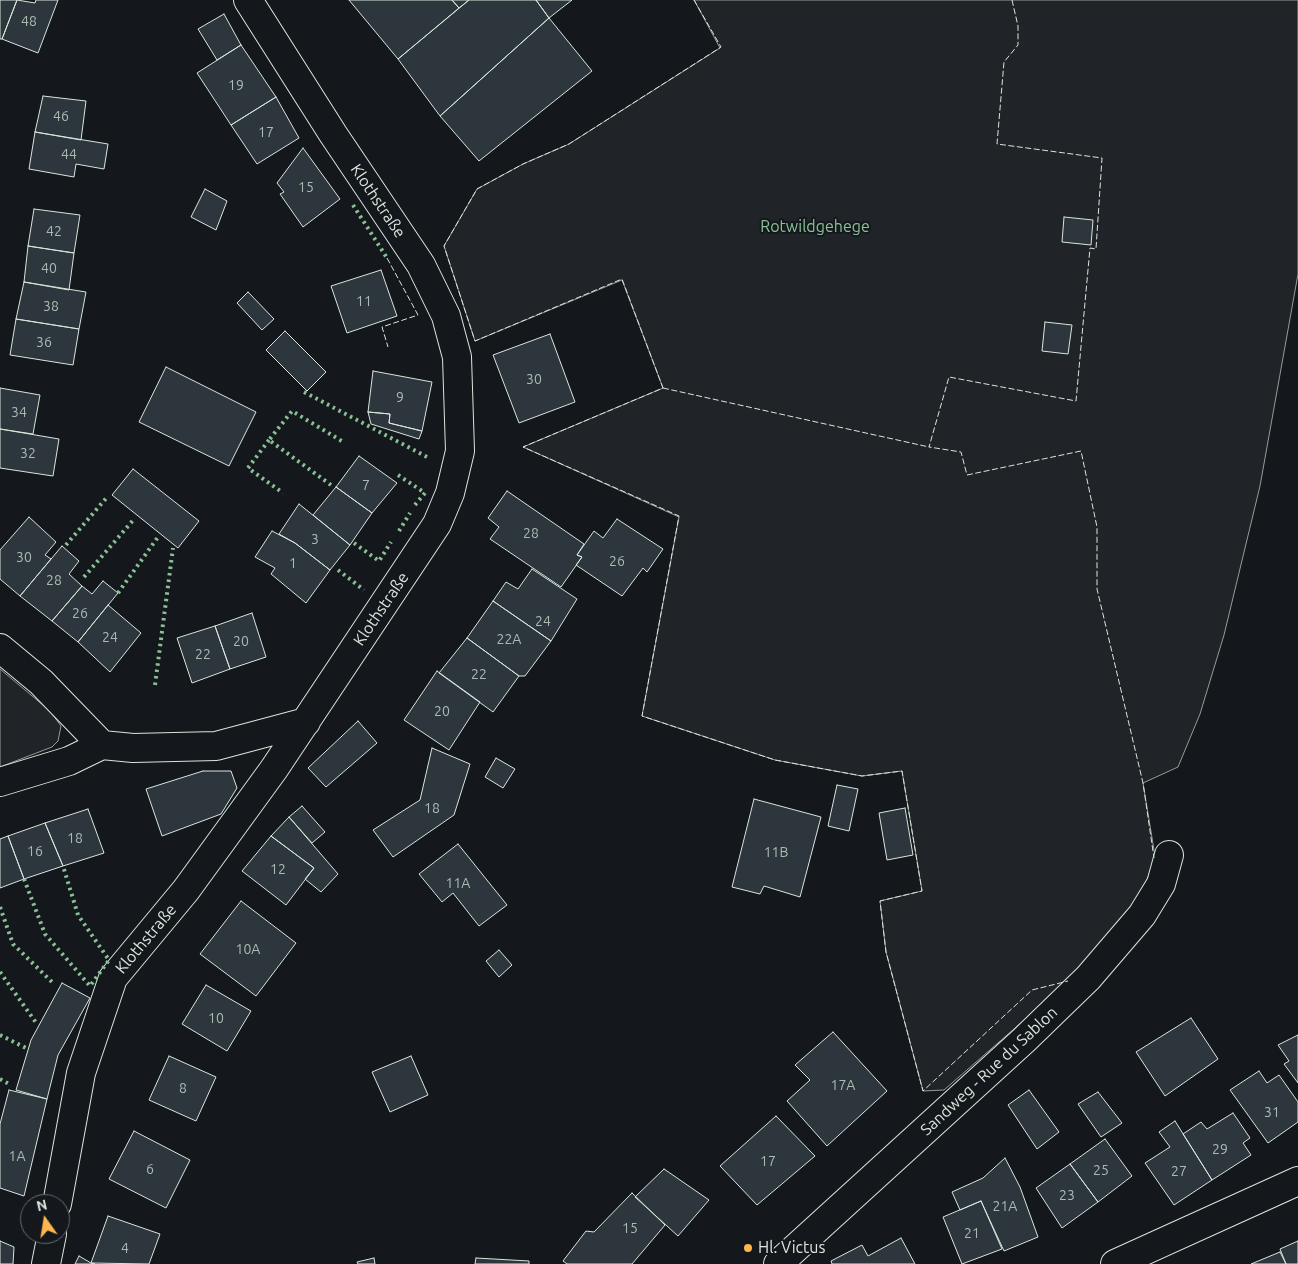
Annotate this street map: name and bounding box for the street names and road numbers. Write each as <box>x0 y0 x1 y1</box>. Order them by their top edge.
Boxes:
street label: Klothstraße <box>346 161 410 241</box>
street label: Klothstraße <box>349 569 413 649</box>
street label: Klothstraße <box>111 900 181 978</box>
street label: Sandweg - Rue du Sablon <box>917 1003 1061 1139</box>

